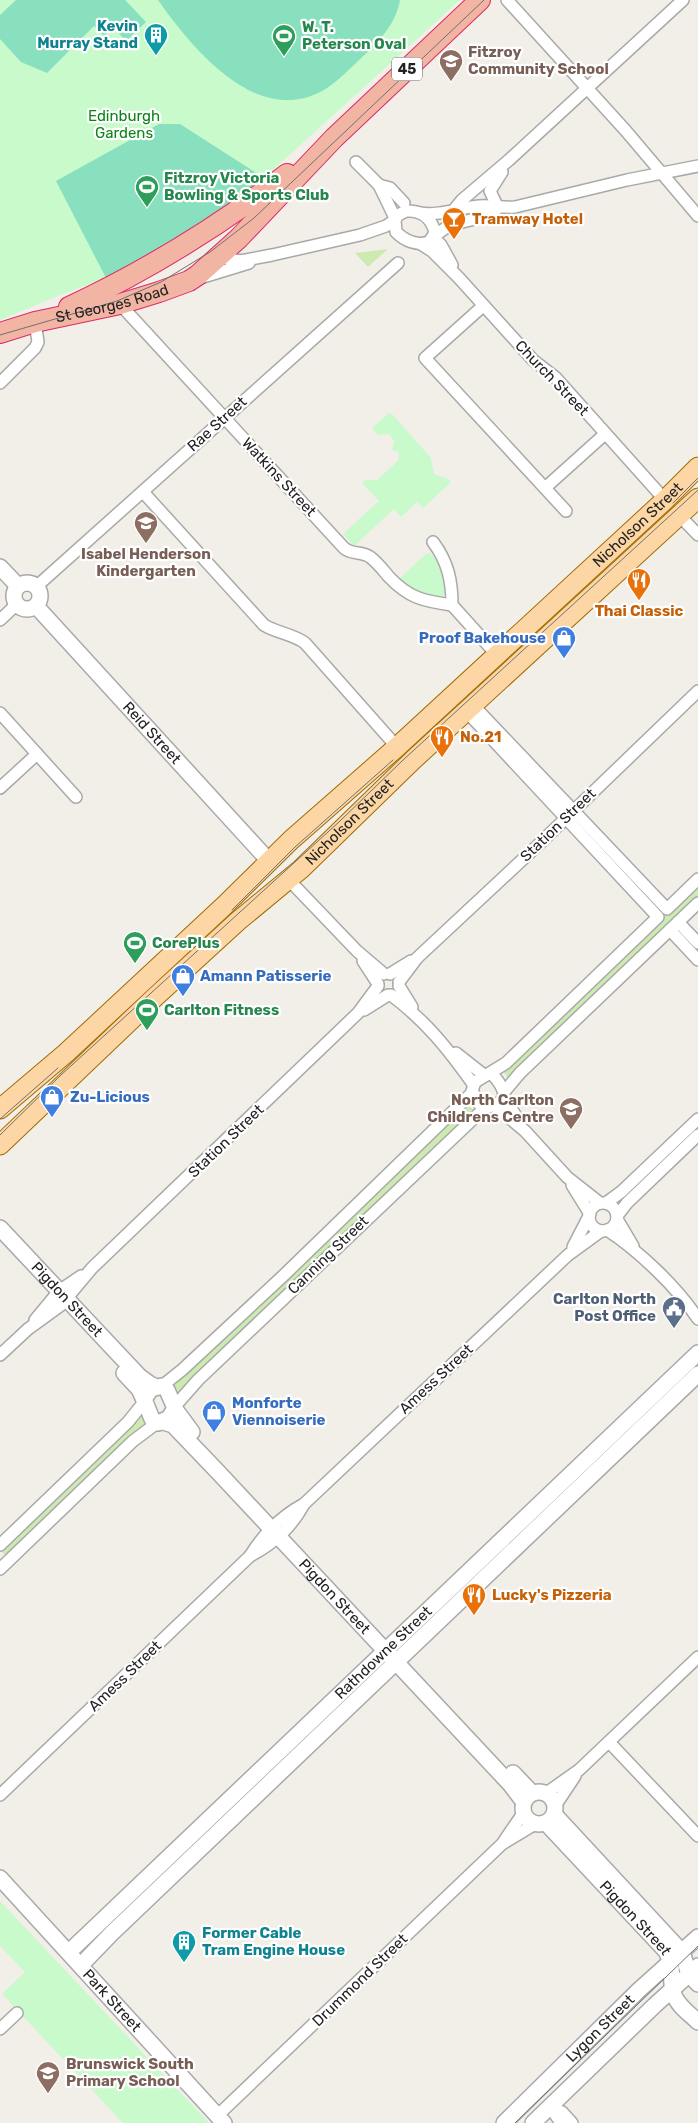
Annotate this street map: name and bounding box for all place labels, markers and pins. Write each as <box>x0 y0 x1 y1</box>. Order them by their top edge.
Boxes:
place label: Kevin Murray Stand <box>37 17 138 52</box>
place label: W. T. Peterson Oval <box>302 18 406 53</box>
building icon: Kevin Murray Stand <box>143 22 169 56</box>
sports icon: W. T. Peterson Oval <box>271 23 297 57</box>
place label: Fitzroy Community School <box>468 43 609 78</box>
school or university icon: Fitzroy Community School <box>438 48 464 82</box>
place label: Fitzroy Victoria Bowling & Sports Club <box>164 169 329 204</box>
sports icon: Fitzroy Victoria Bowling & Sports Club <box>134 174 160 208</box>
bar icon: Tramway Hotel <box>441 206 467 240</box>
place label: Tramway Hotel <box>472 210 583 228</box>
school or university icon: Isabel Henderson Kindergarten <box>133 510 159 544</box>
place label: Isabel Henderson Kindergarten <box>81 545 211 580</box>
restaurant icon: Thai Classic <box>626 567 652 601</box>
place label: Thai Classic <box>595 602 683 620</box>
shop icon: Proof Bakehouse <box>551 625 577 659</box>
place label: Proof Bakehouse <box>419 629 546 647</box>
restaurant icon: No.21 <box>429 724 455 758</box>
place label: No.21 <box>460 728 501 746</box>
sports icon: CorePlus <box>122 930 148 964</box>
place label: CorePlus <box>152 934 220 952</box>
shop icon: Amann Patisserie <box>170 963 196 997</box>
place label: Amann Patisserie <box>200 967 331 985</box>
sports icon: Carlton Fitness <box>134 997 160 1031</box>
place label: Carlton Fitness <box>164 1001 279 1019</box>
shop icon: Zu-Licious <box>39 1084 65 1118</box>
place label: Zu-Licious <box>70 1088 150 1106</box>
place label: North Carlton Childrens Centre <box>427 1091 554 1126</box>
school or university icon: North Carlton Childrens Centre <box>558 1096 584 1130</box>
place label: Carlton North Post Office <box>553 1290 656 1325</box>
public building icon: Carlton North Post Office <box>661 1295 687 1329</box>
place label: Monforte Viennoiserie <box>232 1394 325 1429</box>
shop icon: Monforte Viennoiserie <box>201 1399 227 1433</box>
restaurant icon: Lucky's Pizzeria <box>461 1582 487 1616</box>
place label: Lucky's Pizzeria <box>492 1586 612 1604</box>
place label: Former Cable Tram Engine House <box>202 1924 345 1959</box>
building icon: Former Cable Tram Engine House <box>171 1929 197 1963</box>
place label: Brunswick South Primary School <box>66 2055 194 2090</box>
school or university icon: Brunswick South Primary School <box>35 2060 61 2094</box>

